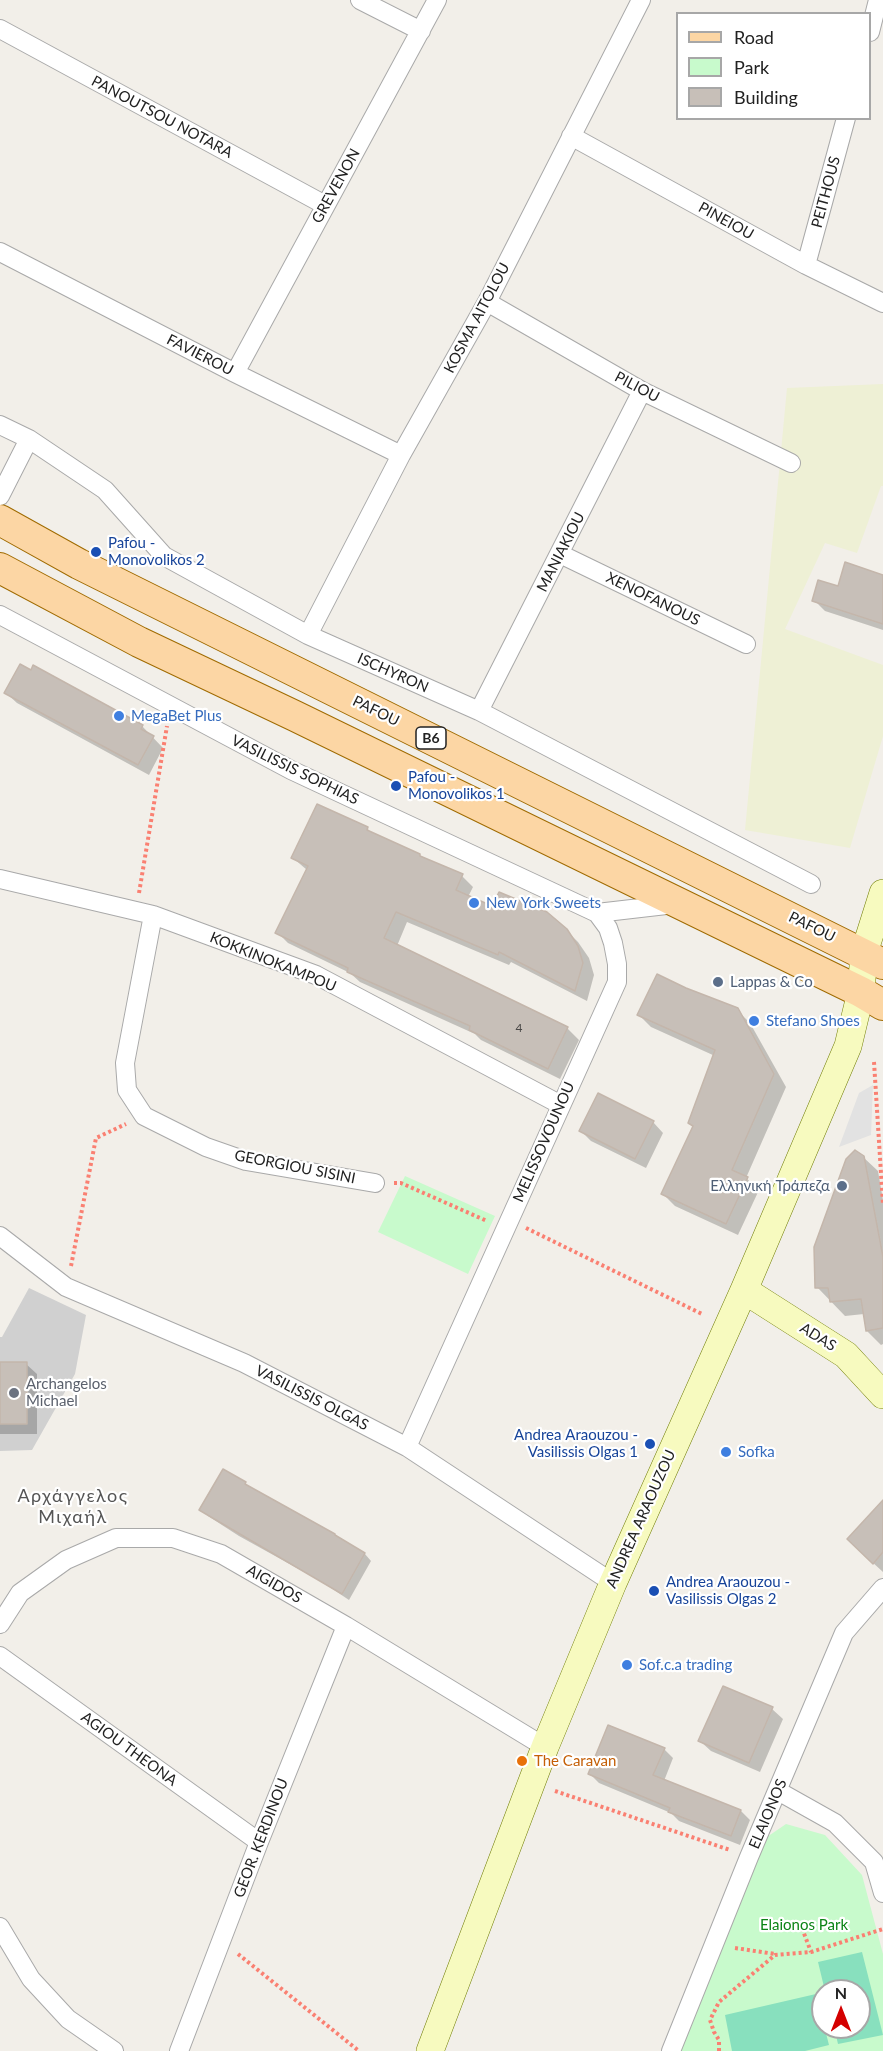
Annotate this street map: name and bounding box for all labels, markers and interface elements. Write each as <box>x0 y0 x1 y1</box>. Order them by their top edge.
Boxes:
legend <box>676 12 871 120</box>
text: Road <box>734 26 774 48</box>
text: Park <box>734 56 769 78</box>
street label: PANOUTSOU NOTARA <box>88 72 236 162</box>
text: Building <box>734 86 798 108</box>
street label: GREVENON <box>308 145 364 227</box>
street label: PEITHOUS <box>808 154 844 230</box>
street label: PINEIOU <box>695 198 757 244</box>
street label: KOSMA AITOLOU <box>440 260 514 376</box>
street label: FAVIEROU <box>164 331 236 379</box>
street label: PILIOU <box>612 368 662 406</box>
street label: MANIAKIOU <box>533 509 589 595</box>
place label: Pafou - Monovolikos 2 <box>108 534 205 569</box>
marker: Pafou - Monovolikos 2 <box>89 545 103 559</box>
street label: XENOFANOUS <box>603 568 703 630</box>
street label: ISCHYRON <box>355 649 431 697</box>
street label: PAFOU <box>350 692 402 730</box>
place label: MegaBet Plus <box>131 707 222 725</box>
marker: MegaBet Plus <box>112 709 126 723</box>
road number: B6 <box>416 727 446 749</box>
street label: VASILISSIS SOPHIAS <box>228 731 362 809</box>
place label: Pafou - Monovolikos 1 <box>408 768 505 803</box>
marker: Pafou - Monovolikos 1 <box>389 779 403 793</box>
place label: New York Sweets <box>486 894 601 912</box>
marker: New York Sweets <box>467 896 481 910</box>
street label: PAFOU <box>786 908 838 946</box>
street label: KOKKINOKAMPOU <box>207 928 339 996</box>
place label: Lappas & Co <box>730 973 813 991</box>
marker: Lappas & Co <box>711 975 725 989</box>
place label: Stefano Shoes <box>766 1012 860 1030</box>
marker: Stefano Shoes <box>747 1014 761 1028</box>
house number: 4 <box>516 1021 522 1035</box>
street label: MELISSOVOUNOU <box>509 1079 579 1205</box>
street label: GEORGIOU SISINI <box>233 1146 357 1188</box>
place label: Ελληνική Τράπεζα <box>710 1177 830 1195</box>
marker: Ελληνική Τράπεζα <box>835 1179 849 1193</box>
street label: ADAS <box>796 1319 840 1355</box>
street label: VASILISSIS OLGAS <box>252 1362 372 1434</box>
place label: Archangelos Michael <box>26 1375 107 1410</box>
marker: Archangelos Michael <box>7 1386 21 1400</box>
place label: Andrea Araouzou - Vasilissis Olgas 1 <box>514 1426 638 1461</box>
marker: Andrea Araouzou - Vasilissis Olgas 1 <box>643 1437 657 1451</box>
place label: Sofka <box>738 1443 775 1461</box>
marker: Sofka <box>719 1445 733 1459</box>
street label: ANDREA ARAOUZOU <box>602 1447 680 1591</box>
district label: Αρχάγγελος Μιχαήλ <box>17 1485 129 1528</box>
street label: AIGIDOS <box>243 1561 305 1607</box>
place label: Andrea Araouzou - Vasilissis Olgas 2 <box>666 1573 790 1608</box>
marker: Andrea Araouzou - Vasilissis Olgas 2 <box>647 1584 661 1598</box>
place label: Sof.c.a trading <box>639 1656 732 1674</box>
marker: Sof.c.a trading <box>620 1658 634 1672</box>
street label: AGIOU THEONA <box>77 1708 181 1790</box>
place label: The Caravan <box>534 1752 616 1770</box>
marker: The Caravan <box>515 1754 529 1768</box>
street label: GEOR. KERDINOU <box>230 1776 292 1900</box>
street label: ELAIONOS <box>745 1776 791 1852</box>
park label: Elaionos Park <box>760 1916 848 1934</box>
north arrow <box>811 1979 871 2039</box>
text: N <box>835 1983 847 2002</box>

